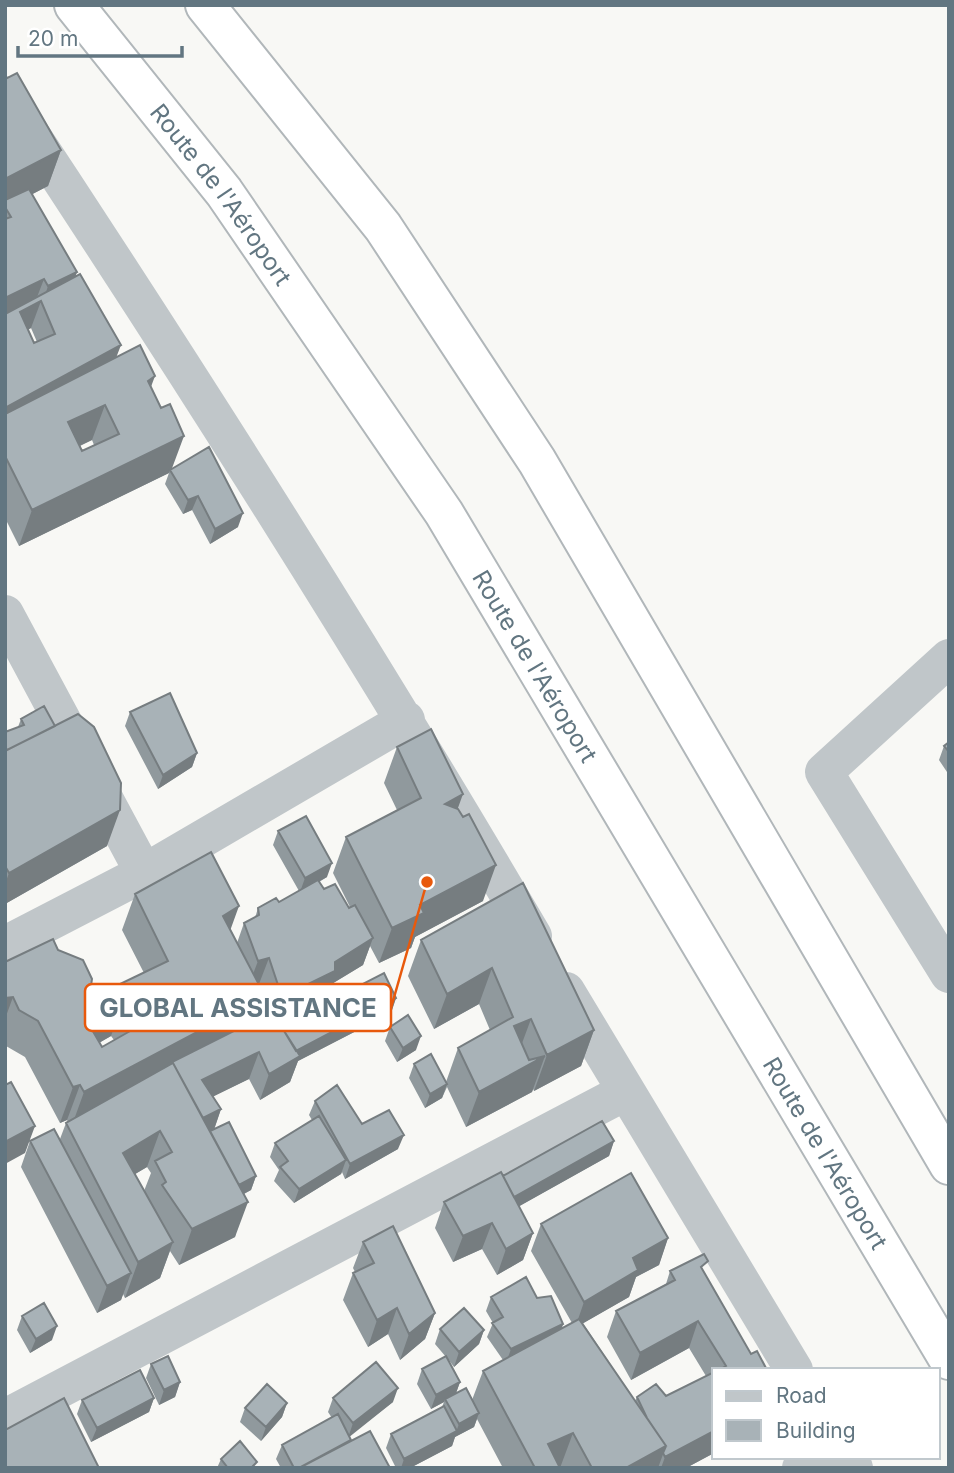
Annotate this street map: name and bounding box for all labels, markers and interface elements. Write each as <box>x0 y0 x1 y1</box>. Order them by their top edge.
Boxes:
scale bar <box>18 14 182 58</box>
text: 20 m <box>28 26 78 51</box>
street label: Route de l'Aéroport <box>144 98 298 291</box>
street label: Route de l'Aéroport <box>467 565 604 767</box>
callout: GLOBAL ASSISTANCE <box>85 984 391 1031</box>
text: GLOBAL ASSISTANCE <box>99 992 377 1023</box>
street label: Route de l'Aéroport <box>757 1052 894 1254</box>
legend <box>712 1368 940 1459</box>
text: Road <box>776 1383 827 1408</box>
text: Building <box>776 1418 856 1443</box>

